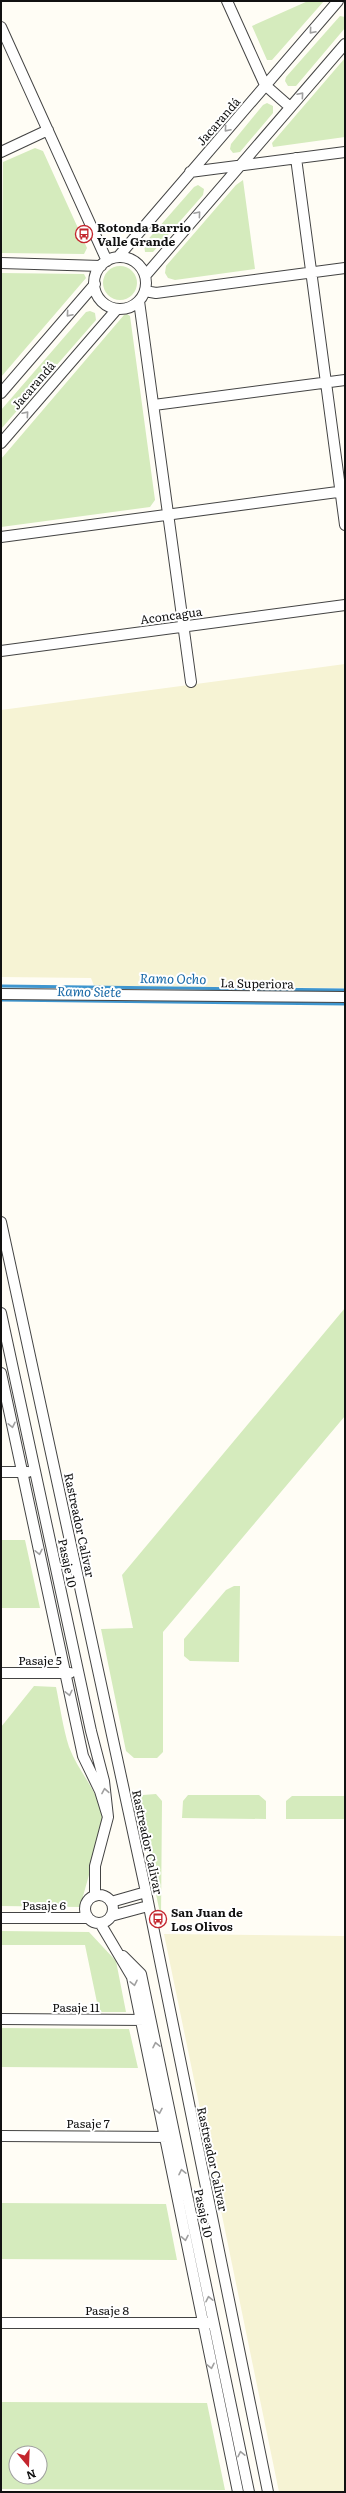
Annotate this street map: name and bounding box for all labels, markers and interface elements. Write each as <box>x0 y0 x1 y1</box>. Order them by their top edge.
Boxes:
one-way arrow <box>310 26 317 33</box>
one-way arrow <box>296 92 303 99</box>
street label: Jacarandá <box>192 93 244 149</box>
one-way arrow <box>225 124 232 132</box>
one-way arrow <box>193 212 200 219</box>
place label: Rotonda Barrio Valle Grande <box>97 218 191 250</box>
bus stop icon: Rotonda Barrio Valle Grande <box>74 224 94 244</box>
one-way arrow <box>66 309 74 317</box>
street label: Jacarandá <box>7 357 59 413</box>
one-way arrow <box>22 411 29 418</box>
street label: Aconcagua <box>139 602 204 628</box>
water label: Ramo Ocho <box>140 968 206 988</box>
street label: La Superiora <box>220 973 294 993</box>
water label: Ramo Siete <box>57 981 121 1001</box>
one-way arrow <box>8 1422 16 1428</box>
street label: Rastreador Calivar <box>60 1471 100 1579</box>
street label: Pasaje 10 <box>54 1537 82 1589</box>
one-way arrow <box>35 1549 43 1555</box>
street label: Pasaje 5 <box>18 1651 62 1669</box>
one-way arrow <box>64 1689 73 1696</box>
one-way arrow <box>102 1788 110 1794</box>
street label: Rastreador Calivar <box>128 1788 168 1896</box>
street label: Pasaje 6 <box>22 1896 67 1914</box>
place label: San Juan de Los Olivos <box>171 1903 243 1935</box>
bus stop icon: San Juan de Los Olivos <box>148 1909 168 1929</box>
one-way arrow <box>129 1980 137 1987</box>
street label: Pasaje 11 <box>52 1998 100 2016</box>
one-way arrow <box>152 2042 160 2048</box>
street label: Rastreador Calivar <box>193 2105 233 2213</box>
one-way arrow <box>154 2108 163 2114</box>
street label: Pasaje 7 <box>66 2114 110 2132</box>
one-way arrow <box>179 2169 187 2175</box>
street label: Pasaje 10 <box>190 2187 218 2239</box>
one-way arrow <box>180 2235 188 2241</box>
one-way arrow <box>205 2296 213 2302</box>
street label: Pasaje 8 <box>85 2301 130 2319</box>
one-way arrow <box>206 2363 214 2369</box>
north arrow <box>8 2445 48 2485</box>
one-way arrow <box>238 2451 246 2457</box>
text: N <box>25 2466 39 2484</box>

